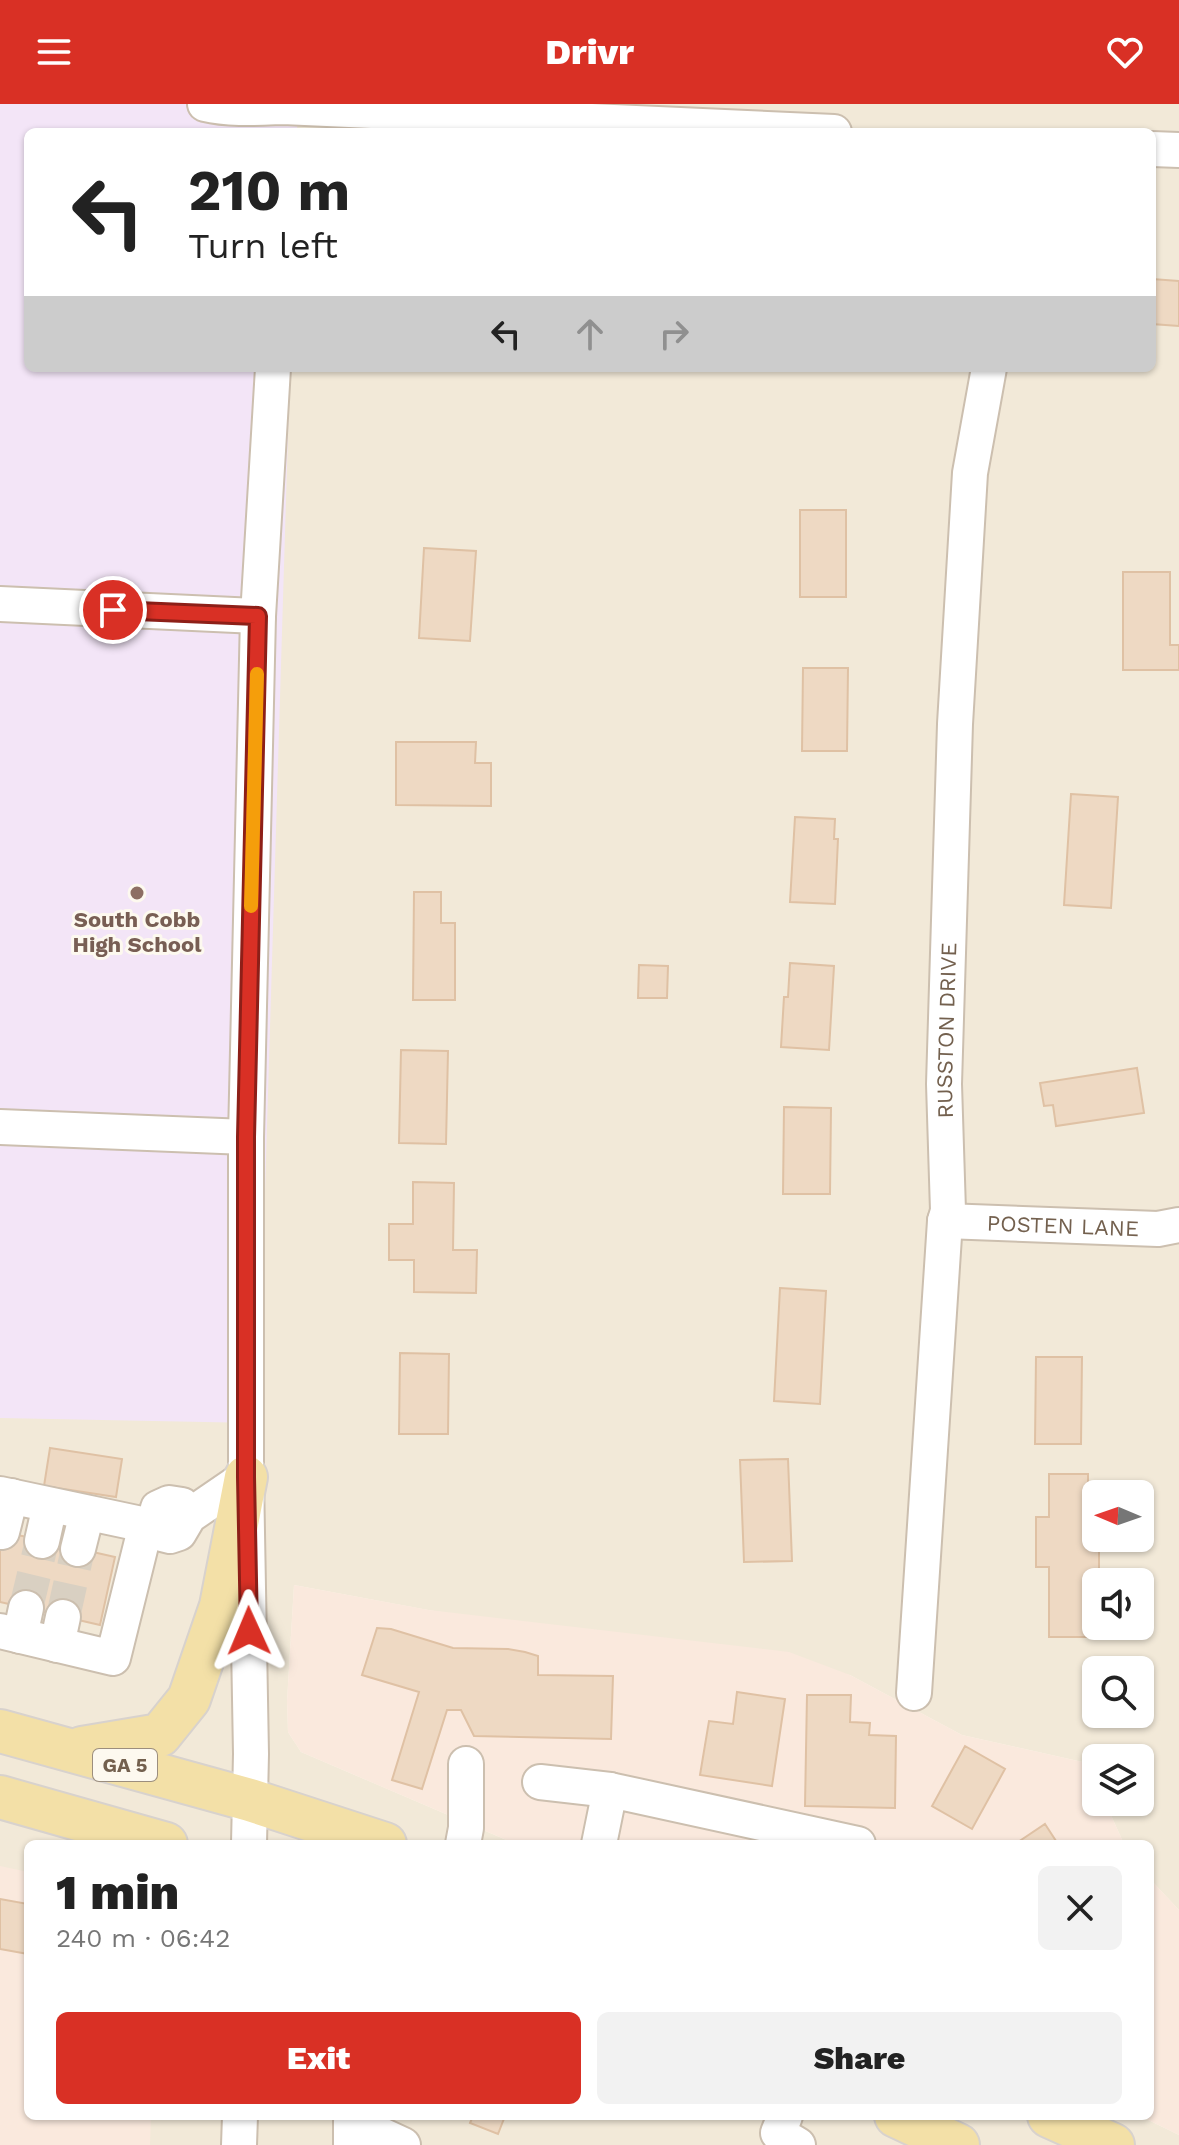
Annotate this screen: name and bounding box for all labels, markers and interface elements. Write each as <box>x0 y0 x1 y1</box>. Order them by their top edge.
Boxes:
icon: menu <box>32 30 76 74</box>
icon: heart <box>1103 30 1147 74</box>
text: Drivr <box>545 31 634 73</box>
text: 210 m <box>188 158 350 224</box>
icon: left <box>56 160 160 264</box>
text: Turn left <box>188 225 338 267</box>
icon: left <box>484 312 528 356</box>
icon: ahead <box>568 312 612 356</box>
icon: right <box>652 312 696 356</box>
pin <box>79 576 147 644</box>
icon: arrive <box>91 588 135 632</box>
marker: South Cobb High School <box>128 884 146 902</box>
place label: South Cobb High School <box>73 907 202 957</box>
street label: RUSSTON DRIVE <box>931 942 961 1119</box>
street label: POSTEN LANE <box>986 1210 1139 1241</box>
north arrow <box>1082 1480 1154 1552</box>
map controls <box>1082 1480 1154 1816</box>
button: sound <box>1082 1568 1154 1640</box>
position arrow <box>207 1589 291 1673</box>
button: search <box>1082 1656 1154 1728</box>
button: layers <box>1082 1744 1154 1816</box>
road number: GA 5 <box>93 1749 157 1781</box>
text: 1 min <box>56 1864 179 1921</box>
button: close <box>1038 1866 1122 1950</box>
text: 240 m · 06:42 <box>56 1923 230 1953</box>
button: Exit <box>56 2012 581 2104</box>
button: Share <box>597 2012 1122 2104</box>

